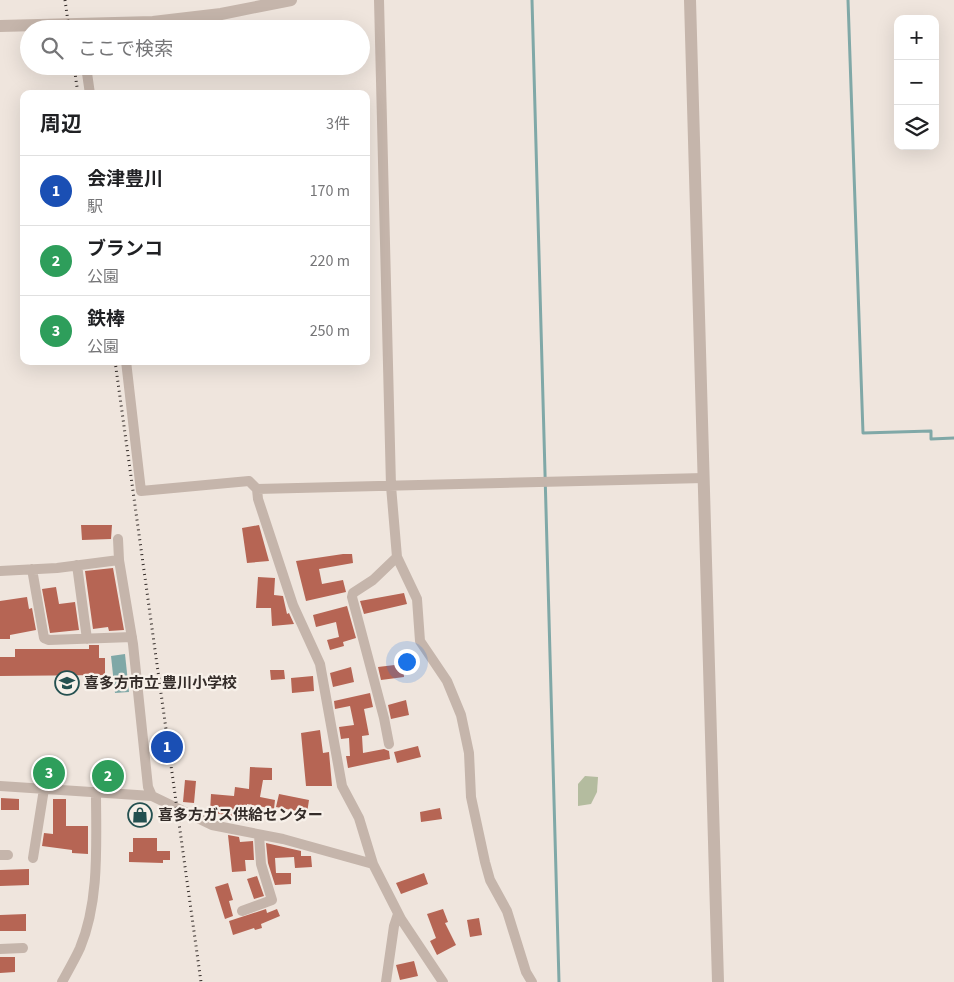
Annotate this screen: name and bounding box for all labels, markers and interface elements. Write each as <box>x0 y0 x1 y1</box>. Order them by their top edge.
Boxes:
map controls <box>894 15 939 150</box>
button: + <box>894 15 939 60</box>
search box <box>20 20 370 75</box>
icon: search <box>38 34 66 62</box>
text: ここで検索 <box>78 36 173 63</box>
button: − <box>894 60 939 105</box>
button: layers <box>894 105 939 150</box>
text: 周辺 <box>40 109 82 139</box>
text: 3件 <box>326 113 350 135</box>
text: 会津豊川 <box>87 166 163 193</box>
text: 1 <box>52 180 60 202</box>
text: 170 m <box>310 180 350 202</box>
text: 駅 <box>87 196 103 218</box>
text: ブランコ <box>87 236 163 263</box>
text: 2 <box>52 250 60 272</box>
text: 220 m <box>310 250 350 272</box>
text: 公園 <box>87 266 119 288</box>
text: 鉄棒 <box>87 306 125 333</box>
text: 3 <box>52 320 60 342</box>
text: 250 m <box>310 320 350 342</box>
text: 公園 <box>87 336 119 358</box>
your location <box>394 649 420 675</box>
school or university icon: 喜多方市立 豊川小学校 <box>54 670 80 696</box>
place label: 喜多方市立 豊川小学校 <box>84 673 237 694</box>
pin: 1 <box>151 728 183 766</box>
pin: 3 <box>33 754 65 792</box>
pin: 2 <box>92 757 124 795</box>
shop icon: 喜多方ガス供給センター <box>127 802 153 828</box>
place label: 喜多方ガス供給センター <box>158 805 323 826</box>

